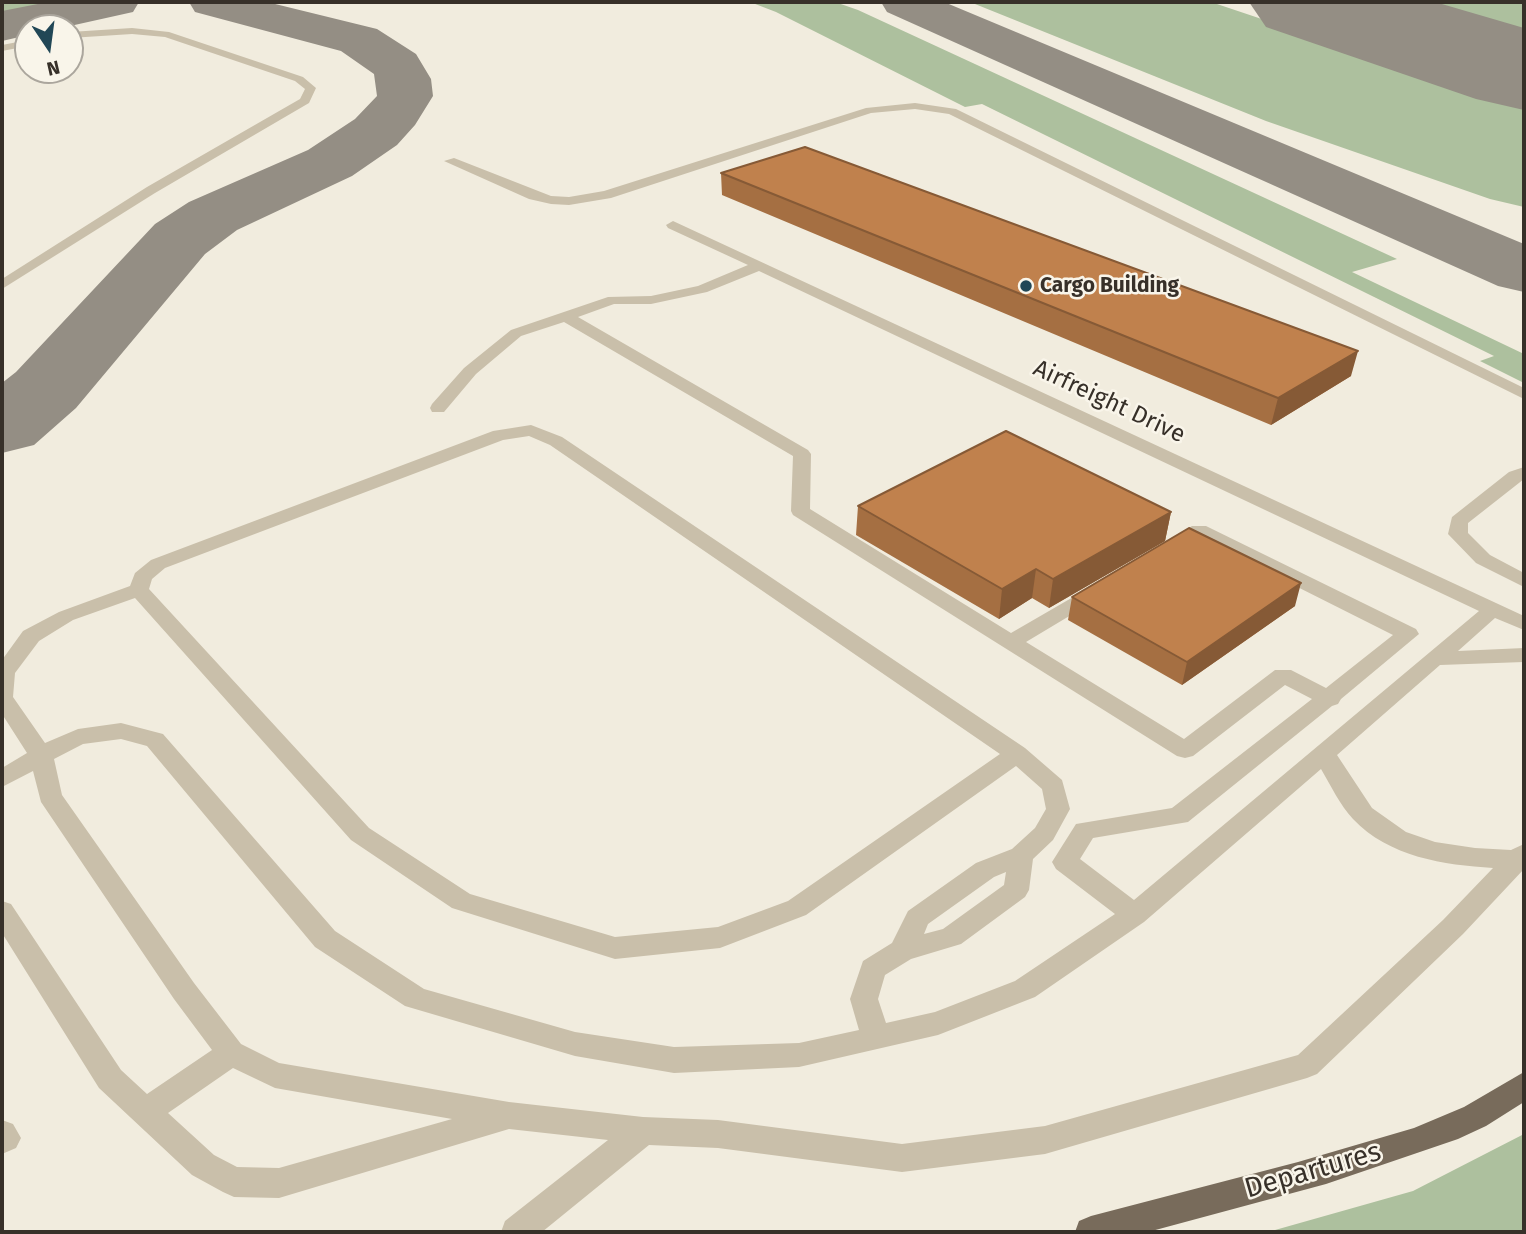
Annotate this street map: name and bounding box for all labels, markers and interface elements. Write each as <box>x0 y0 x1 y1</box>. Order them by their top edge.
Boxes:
north arrow <box>14 14 84 84</box>
text: N <box>45 55 62 81</box>
place label: Cargo Building <box>1040 273 1179 299</box>
marker: Cargo Building <box>1018 278 1034 294</box>
street label: Airfreight Drive <box>1029 354 1189 450</box>
street label: Departures <box>1241 1136 1385 1206</box>

